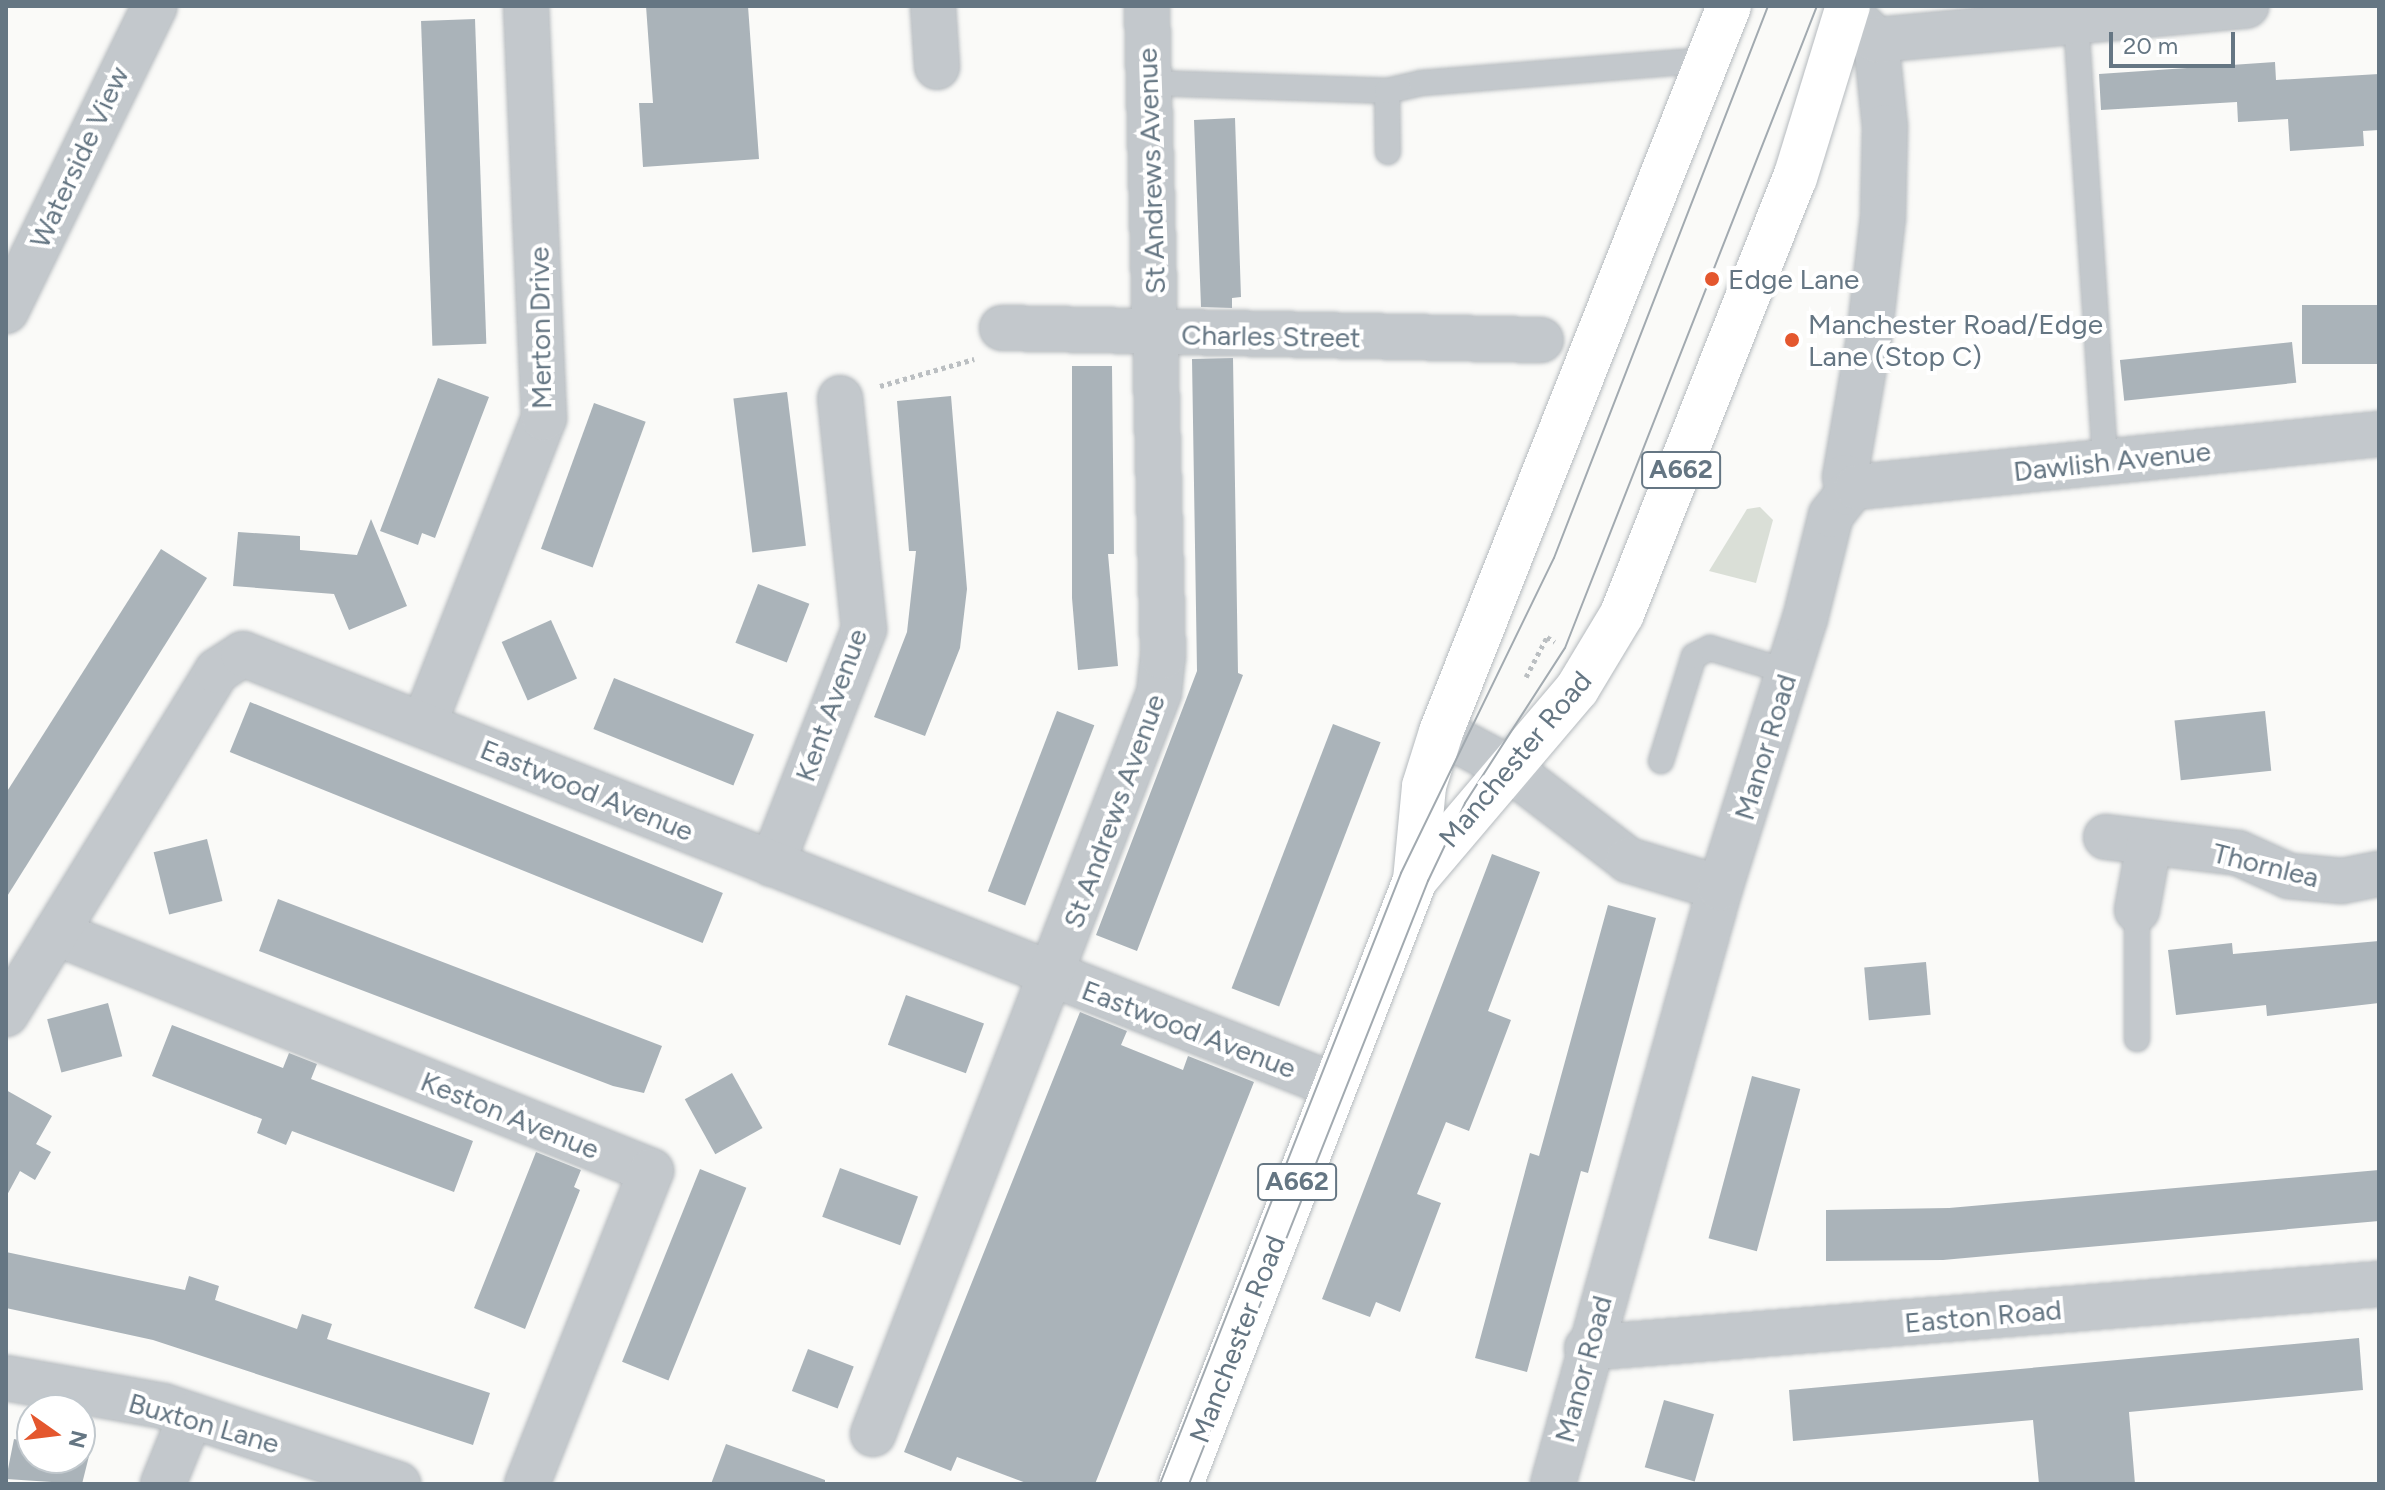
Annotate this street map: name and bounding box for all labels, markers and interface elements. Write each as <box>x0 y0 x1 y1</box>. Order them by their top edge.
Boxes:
scale bar <box>2113 16 2239 66</box>
text: 20 m <box>2123 31 2178 60</box>
street label: St Andrews Avenue <box>1130 47 1172 295</box>
street label: Waterside View <box>22 61 136 253</box>
street label: Merton Drive <box>522 246 558 410</box>
place label: Edge Lane <box>1728 262 1859 296</box>
marker: Edge Lane <box>1703 270 1721 288</box>
place label: Manchester Road/Edge Lane (Stop C) <box>1808 307 2103 373</box>
street label: Charles Street <box>1181 318 1361 354</box>
marker: Manchester Road/Edge Lane (Stop C) <box>1783 331 1801 349</box>
street label: Dawlish Avenue <box>2012 434 2212 488</box>
road number: A662 <box>1641 448 1721 492</box>
street label: Kent Avenue <box>788 624 874 786</box>
street label: Manchester Road <box>1432 664 1598 854</box>
street label: Manor Road <box>1727 670 1803 824</box>
street label: St Andrews Avenue <box>1056 689 1172 933</box>
street label: Eastwood Avenue <box>476 732 698 848</box>
street label: Thornlea <box>2209 836 2323 894</box>
street label: Eastwood Avenue <box>1077 973 1301 1085</box>
street label: Keston Avenue <box>416 1064 604 1166</box>
road number: A662 <box>1257 1160 1337 1204</box>
street label: Manchester Road <box>1182 1231 1292 1447</box>
street label: Manor Road <box>1547 1292 1619 1446</box>
street label: Easton Road <box>1903 1292 2063 1340</box>
street label: Buxton Lane <box>125 1385 283 1461</box>
north arrow <box>16 1394 96 1474</box>
text: N <box>63 1428 93 1451</box>

